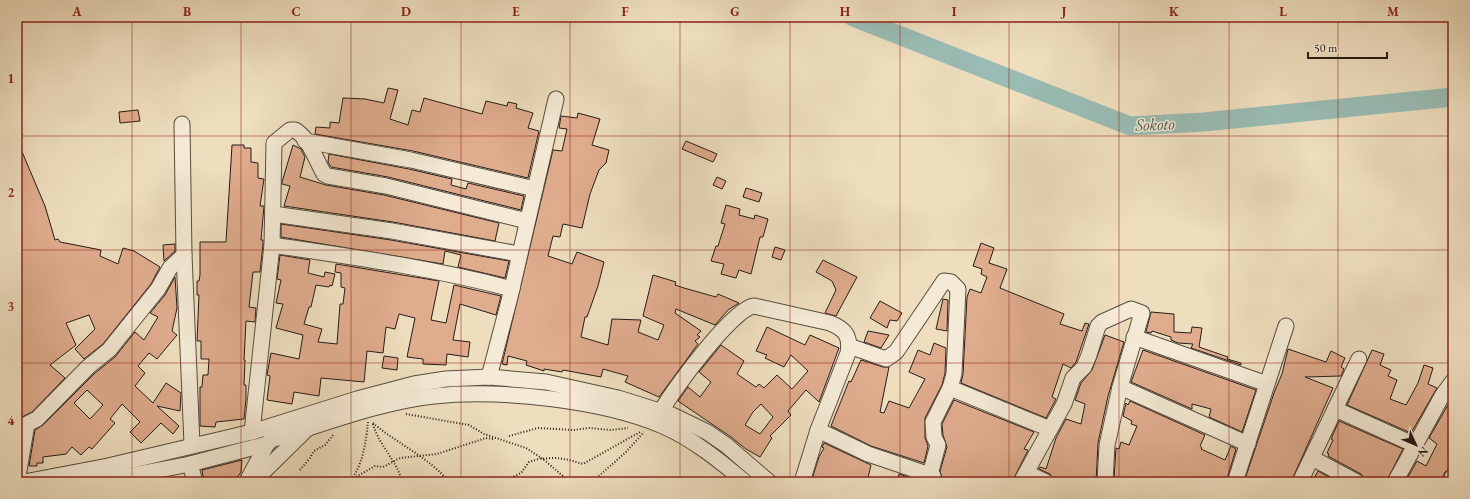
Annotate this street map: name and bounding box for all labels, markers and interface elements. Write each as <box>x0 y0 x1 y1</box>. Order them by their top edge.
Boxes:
text: A <box>71 3 82 20</box>
text: B <box>183 3 191 20</box>
text: C <box>291 3 301 20</box>
text: D <box>401 3 411 20</box>
text: E <box>512 3 520 20</box>
text: F <box>621 3 629 20</box>
text: G <box>730 3 740 20</box>
text: H <box>840 3 851 20</box>
text: I <box>952 3 957 20</box>
text: J <box>1060 3 1067 20</box>
text: K <box>1169 3 1180 20</box>
text: L <box>1279 3 1287 20</box>
text: M <box>1387 3 1399 20</box>
scale bar <box>1308 34 1387 60</box>
text: 50 m <box>1314 40 1338 56</box>
text: 1 <box>8 70 15 87</box>
water label: Sokoto <box>1134 112 1176 136</box>
text: 2 <box>8 184 15 201</box>
text: 3 <box>8 298 15 315</box>
text: 4 <box>8 412 15 429</box>
north arrow <box>1396 425 1436 465</box>
text: N <box>1415 444 1431 460</box>

